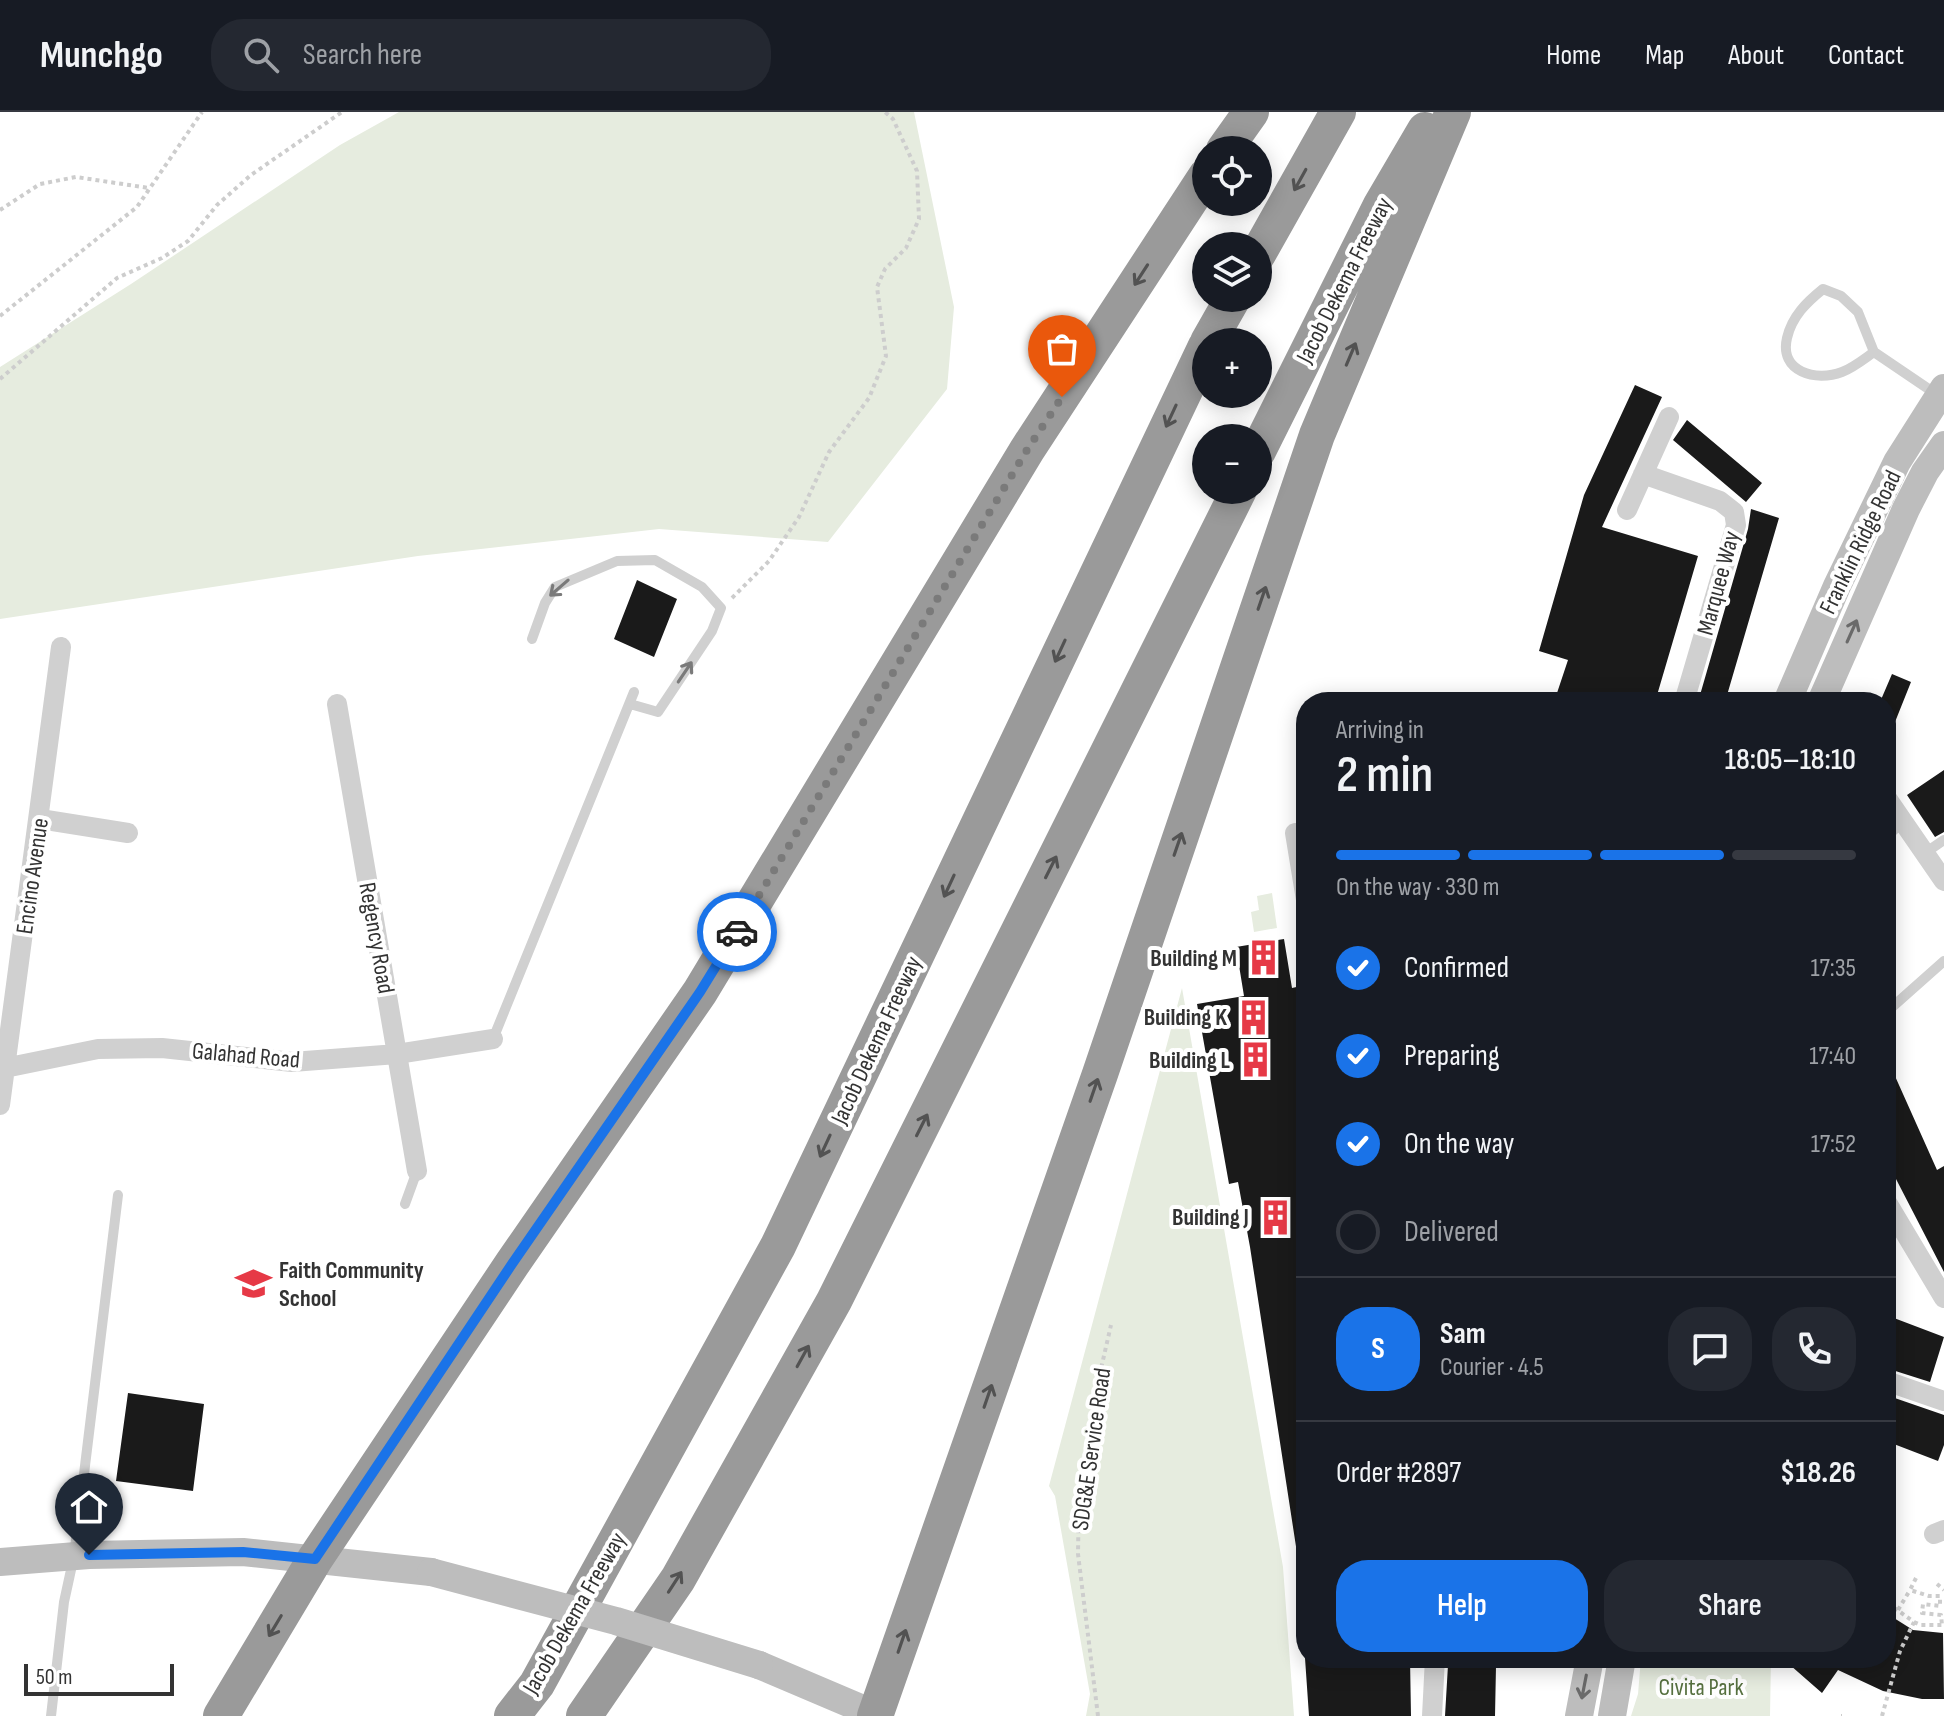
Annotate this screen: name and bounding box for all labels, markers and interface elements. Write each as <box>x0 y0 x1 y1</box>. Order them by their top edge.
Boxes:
search box <box>211 19 771 91</box>
text: Munchgo <box>40 33 163 78</box>
icon: search <box>239 33 283 77</box>
text: Search here <box>303 37 422 73</box>
text: Home <box>1546 39 1601 72</box>
text: Map <box>1645 39 1684 72</box>
text: About <box>1728 39 1784 72</box>
text: Contact <box>1828 39 1904 72</box>
map controls <box>1192 136 1272 504</box>
button: locate <box>1192 136 1272 216</box>
one-way arrow <box>1292 168 1308 191</box>
street label: Jacob Dekema Freeway <box>1290 193 1399 369</box>
button: layers <box>1192 232 1272 312</box>
one-way arrow <box>1132 264 1149 286</box>
pin <box>1028 315 1096 397</box>
icon: bag <box>1040 327 1084 371</box>
button: + <box>1192 328 1272 408</box>
one-way arrow <box>1345 342 1360 367</box>
one-way arrow <box>1163 404 1178 428</box>
button: − <box>1192 424 1272 504</box>
street label: Franklin Ridge Road <box>1813 466 1908 619</box>
street label: Marquee Way <box>1691 528 1746 638</box>
one-way arrow <box>548 579 569 597</box>
one-way arrow <box>1255 585 1270 610</box>
one-way arrow <box>1846 619 1861 643</box>
one-way arrow <box>1052 639 1067 663</box>
one-way arrow <box>677 661 693 683</box>
text: Arriving in <box>1336 715 1424 746</box>
text: 18:05–18:10 <box>1725 742 1856 778</box>
text: 2 min <box>1336 744 1433 807</box>
street label: Encino Avenue <box>10 816 55 936</box>
one-way arrow <box>1172 832 1186 857</box>
one-way arrow <box>1044 856 1059 879</box>
text: On the way · 330 m <box>1336 872 1499 903</box>
one-way arrow <box>941 874 956 898</box>
street label: Regency Road <box>352 880 401 996</box>
courier <box>697 892 777 972</box>
icon: car <box>715 910 759 954</box>
building icon: Building M <box>1244 939 1282 977</box>
place label: Building M <box>1150 944 1237 973</box>
icon: check <box>1336 946 1380 990</box>
text: Confirmed <box>1404 950 1509 986</box>
street label: Jacob Dekema Freeway <box>824 952 928 1130</box>
text: 17:35 <box>1810 953 1856 984</box>
building icon: Building K <box>1234 998 1272 1036</box>
place label: Building K <box>1144 1003 1227 1032</box>
icon: check <box>1336 1034 1380 1078</box>
street label: Galahad Road <box>191 1036 301 1075</box>
text: Preparing <box>1404 1038 1500 1074</box>
building icon: Building L <box>1237 1041 1275 1079</box>
text: 17:40 <box>1809 1041 1856 1072</box>
place label: Building L <box>1149 1046 1231 1075</box>
one-way arrow <box>1088 1078 1103 1103</box>
one-way arrow <box>915 1113 930 1137</box>
icon: check <box>1336 1122 1380 1166</box>
text: On the way <box>1404 1126 1514 1162</box>
text: 17:52 <box>1811 1129 1856 1160</box>
one-way arrow <box>817 1134 832 1158</box>
building icon: Building J <box>1256 1198 1294 1236</box>
place label: Building J <box>1172 1203 1249 1232</box>
text: Delivered <box>1404 1214 1499 1250</box>
place label: Faith Community School <box>279 1256 424 1313</box>
school or university icon: Faith Community School <box>234 1265 272 1303</box>
button: chat <box>1668 1307 1752 1391</box>
button: phone <box>1772 1307 1856 1391</box>
text: Sam <box>1440 1316 1486 1352</box>
text: S <box>1371 1331 1385 1367</box>
one-way arrow <box>795 1345 811 1368</box>
text: Courier · 4.5 <box>1440 1352 1544 1383</box>
street label: SDG&E Service Road <box>1066 1366 1117 1532</box>
one-way arrow <box>981 1383 996 1408</box>
text: Order #2897 <box>1336 1455 1461 1491</box>
text: $18.26 <box>1780 1455 1856 1491</box>
pin <box>55 1473 123 1555</box>
icon: home <box>67 1485 111 1529</box>
street label: Jacob Dekema Freeway <box>516 1527 633 1700</box>
button: Help <box>1336 1560 1588 1652</box>
button: Share <box>1604 1560 1856 1652</box>
one-way arrow <box>668 1571 684 1594</box>
one-way arrow <box>267 1614 283 1637</box>
one-way arrow <box>896 1629 911 1654</box>
scale bar <box>24 1660 174 1696</box>
text: 50 m <box>36 1664 72 1691</box>
park label: Civita Park <box>1658 1673 1744 1702</box>
one-way arrow <box>1576 1674 1591 1699</box>

